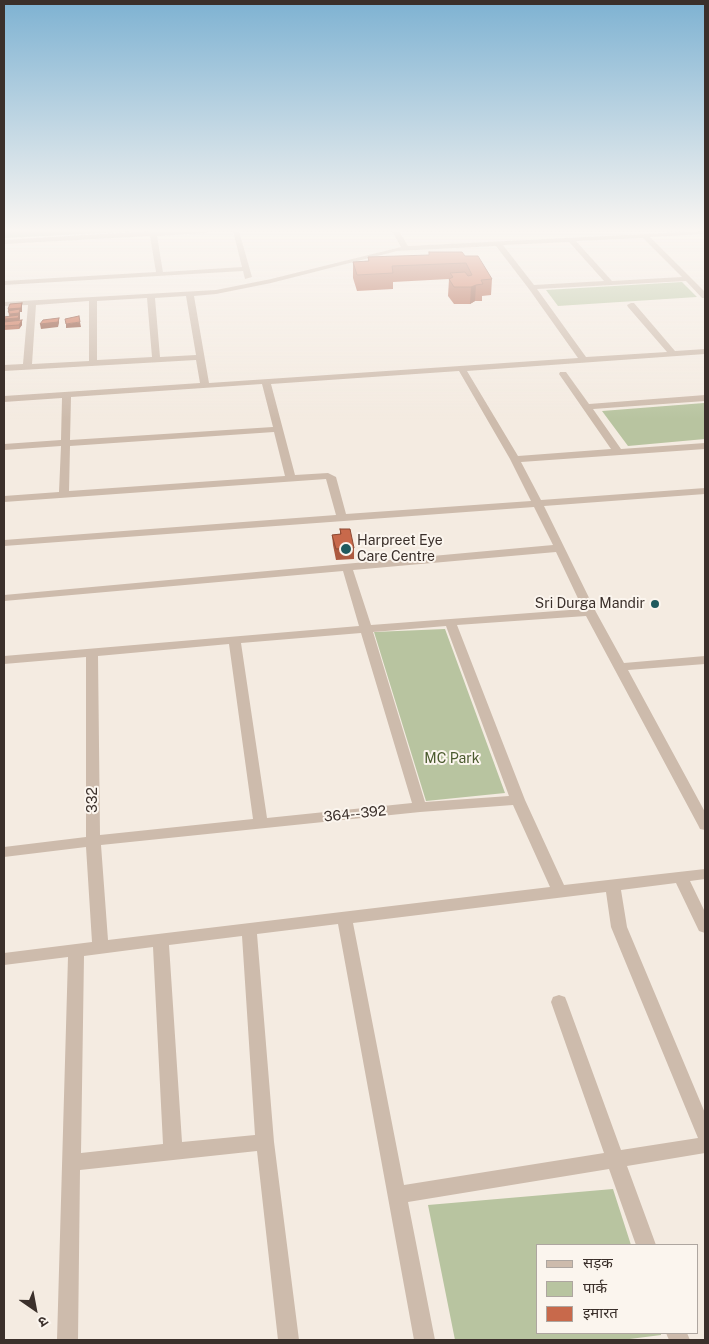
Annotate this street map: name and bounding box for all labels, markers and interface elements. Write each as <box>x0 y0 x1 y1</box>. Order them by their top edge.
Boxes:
place label: Harpreet Eye Care Centre <box>357 533 443 566</box>
marker: Harpreet Eye Care Centre <box>339 542 353 556</box>
place label: Sri Durga Mandir <box>535 596 645 612</box>
marker: Sri Durga Mandir <box>649 598 661 610</box>
park label: MC Park <box>424 751 480 767</box>
street label: 332 <box>85 787 101 813</box>
street label: 364--392 <box>323 802 387 826</box>
legend <box>536 1244 699 1334</box>
text: सड़क <box>583 1254 613 1271</box>
text: पार्क <box>583 1279 607 1296</box>
north arrow <box>10 1284 60 1334</box>
text: इमारत <box>583 1304 618 1321</box>
text: उ <box>35 1313 51 1331</box>

